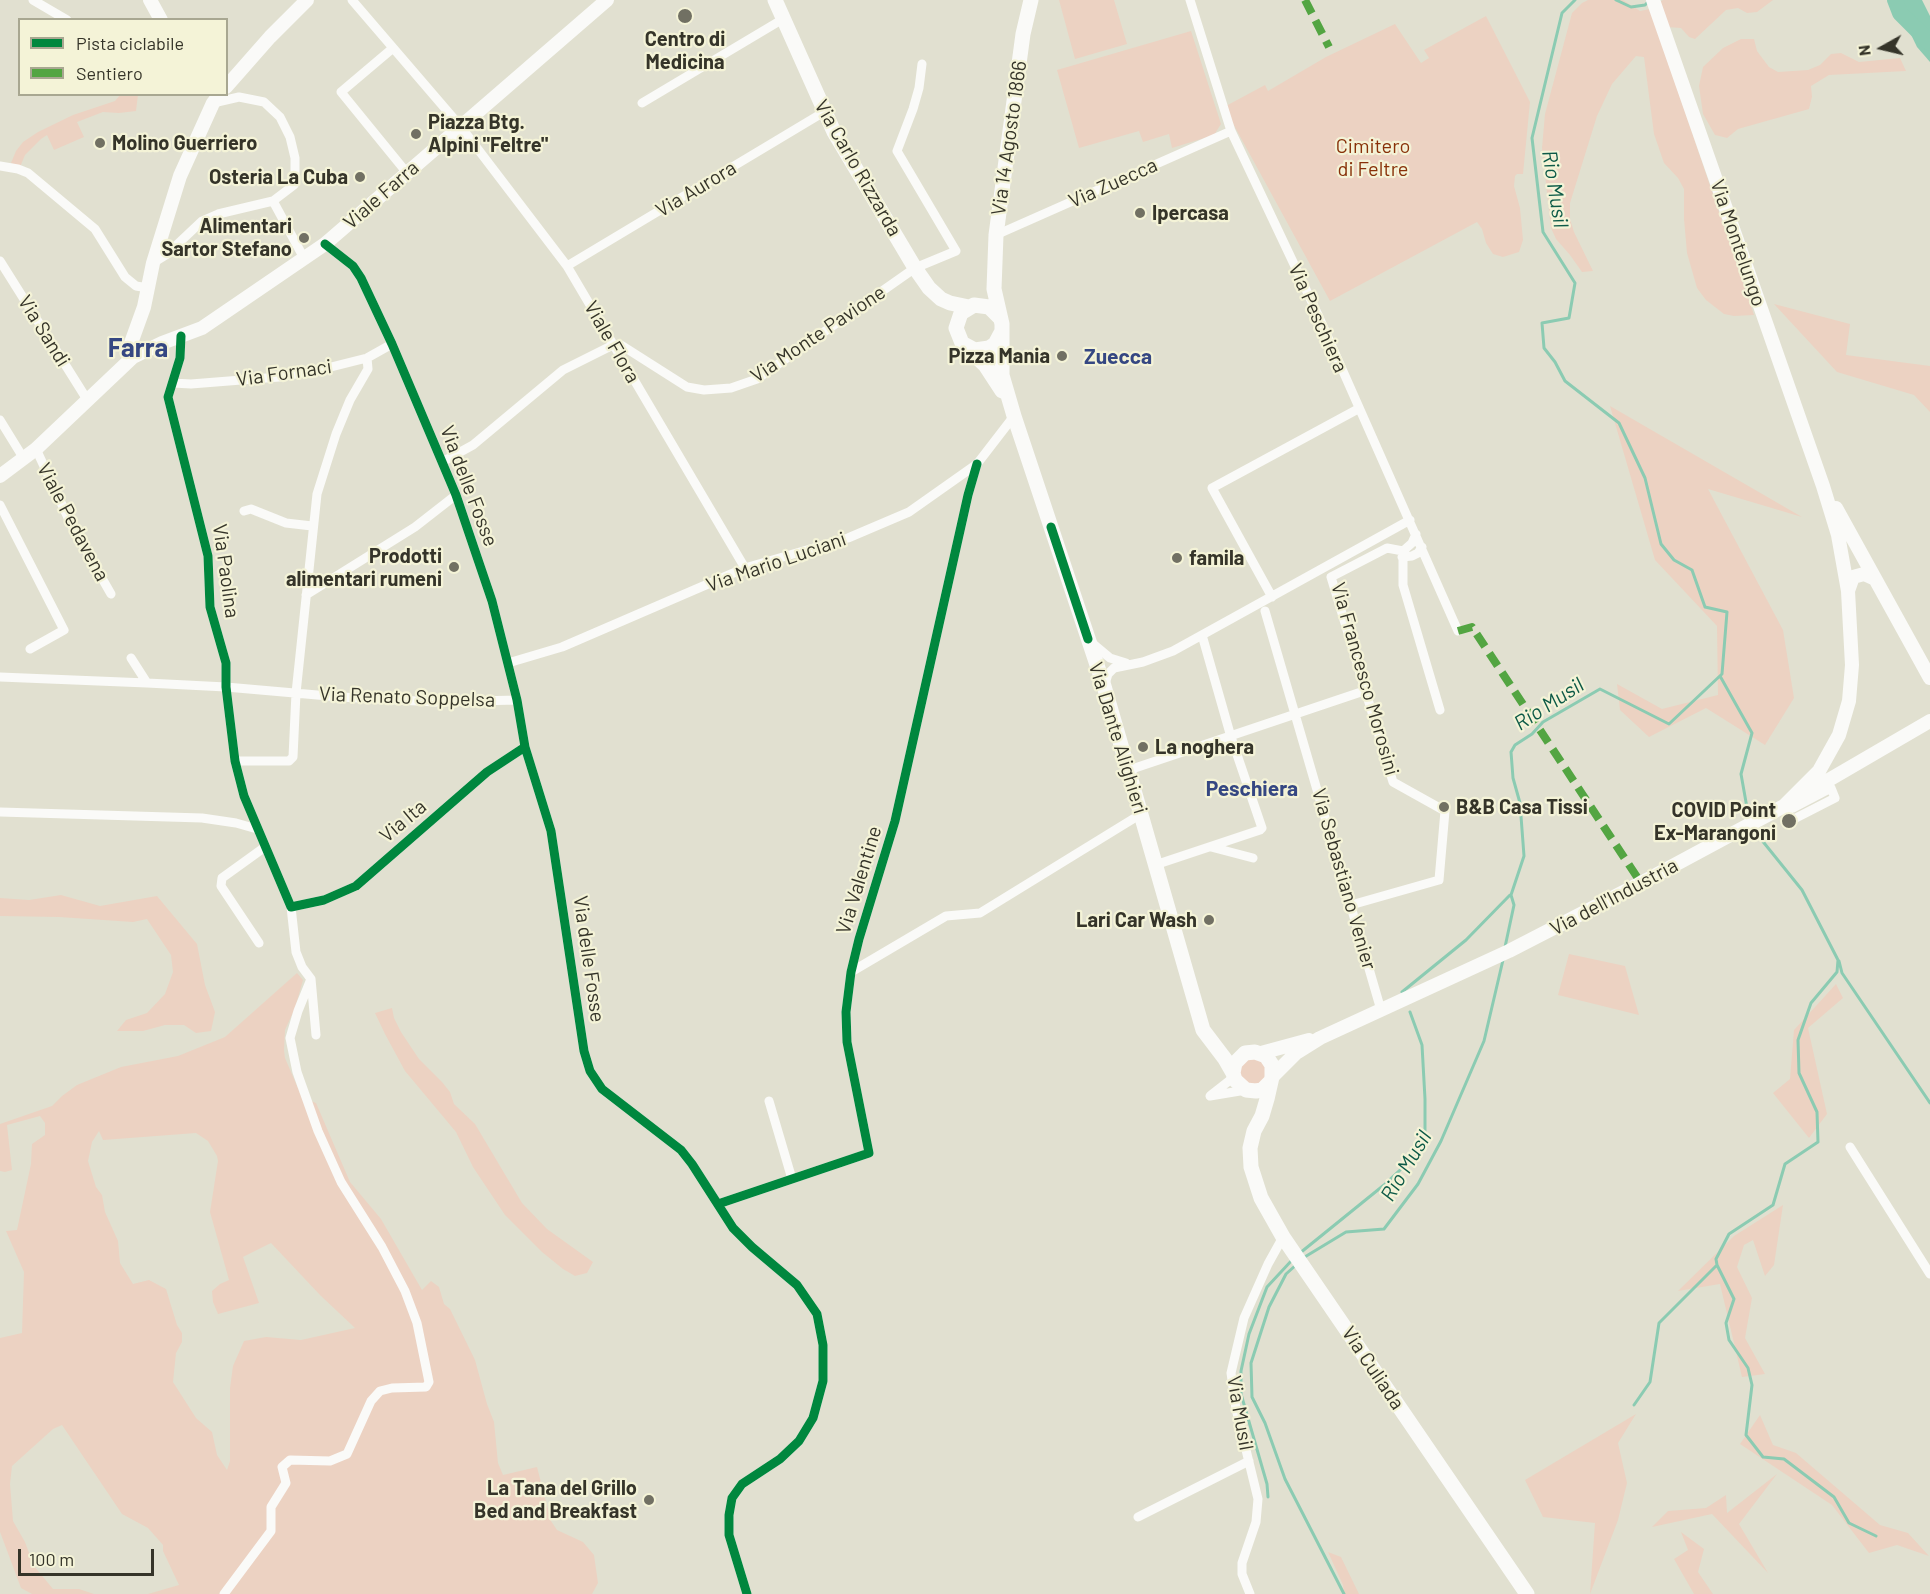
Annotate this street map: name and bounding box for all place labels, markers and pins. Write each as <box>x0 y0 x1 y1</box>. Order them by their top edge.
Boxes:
marker: Centro di Medicina <box>676 7 694 25</box>
place label: Centro di Medicina <box>645 27 725 74</box>
place label: Piazza Btg. Alpini "Feltre" <box>428 110 548 157</box>
marker: Piazza Btg. Alpini "Feltre" <box>409 127 423 141</box>
place label: Molino Guerriero <box>112 131 257 155</box>
marker: Molino Guerriero <box>93 136 107 150</box>
place label: Osteria La Cuba <box>209 165 348 189</box>
marker: Osteria La Cuba <box>353 170 367 184</box>
place label: Ipercasa <box>1152 201 1229 225</box>
marker: Ipercasa <box>1133 206 1147 220</box>
place label: Alimentari Sartor Stefano <box>161 214 292 261</box>
marker: Alimentari Sartor Stefano <box>297 231 311 245</box>
place label: Pizza Mania <box>949 344 1050 368</box>
marker: Pizza Mania <box>1055 349 1069 363</box>
place label: Prodotti alimentari rumeni <box>286 544 442 591</box>
place label: famila <box>1189 546 1244 570</box>
marker: famila <box>1170 551 1184 565</box>
marker: Prodotti alimentari rumeni <box>447 560 461 574</box>
place label: La noghera <box>1155 735 1254 759</box>
marker: La noghera <box>1136 740 1150 754</box>
place label: B&B Casa Tissi <box>1456 795 1588 819</box>
place label: COVID Point Ex-Marangoni <box>1654 798 1776 845</box>
marker: B&B Casa Tissi <box>1437 800 1451 814</box>
marker: COVID Point Ex-Marangoni <box>1780 812 1798 830</box>
place label: Lari Car Wash <box>1076 908 1197 932</box>
marker: Lari Car Wash <box>1202 913 1216 927</box>
place label: La Tana del Grillo Bed and Breakfast <box>474 1476 637 1523</box>
marker: La Tana del Grillo Bed and Breakfast <box>642 1493 656 1507</box>

